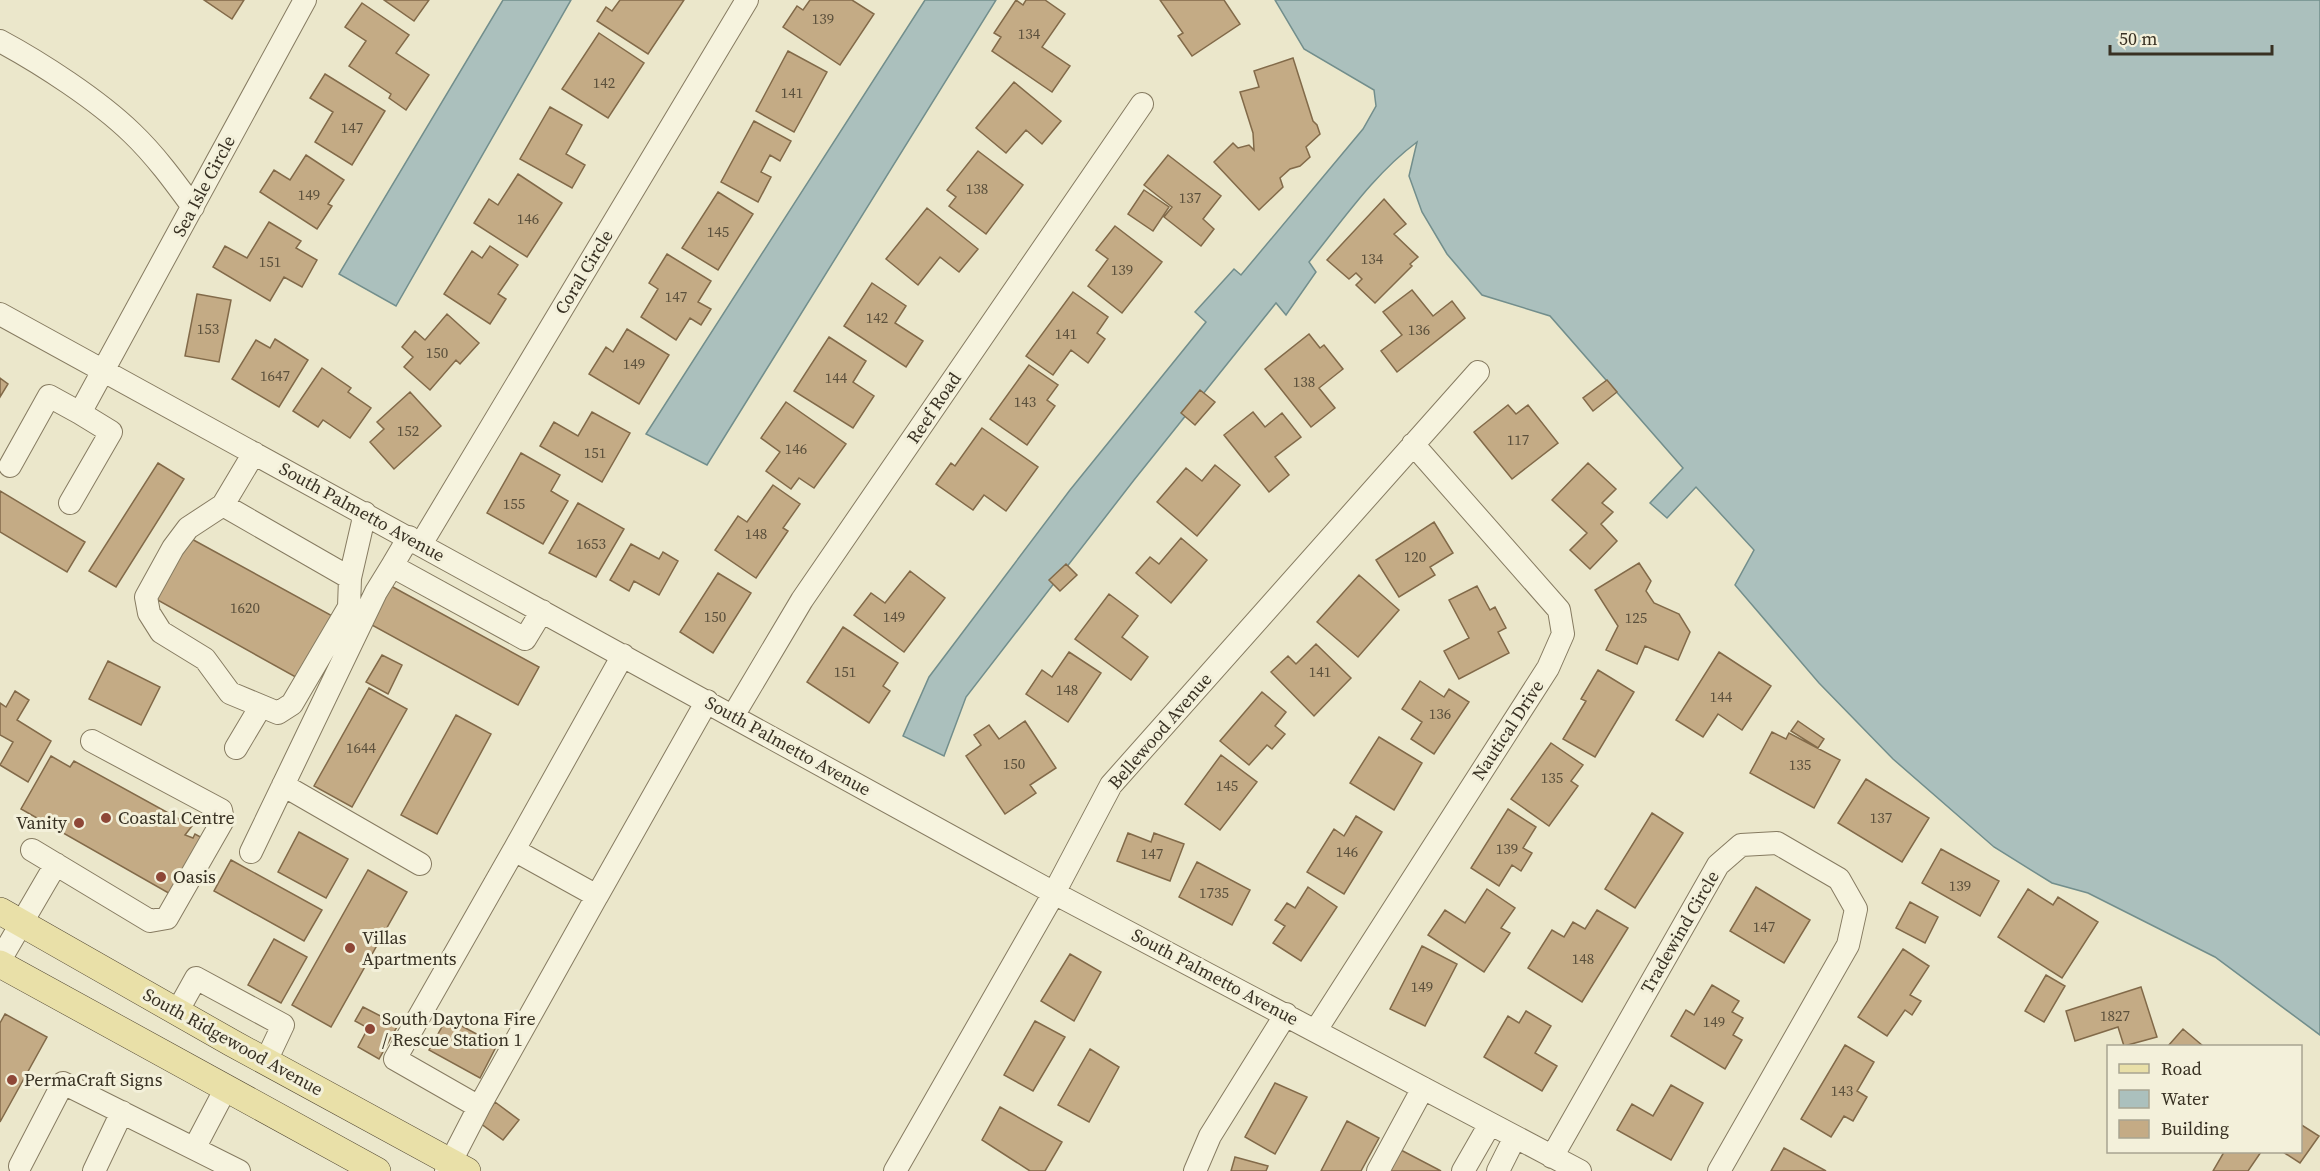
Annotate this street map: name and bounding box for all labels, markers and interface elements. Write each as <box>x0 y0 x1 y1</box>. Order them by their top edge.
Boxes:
house number: 139 <box>812 8 834 29</box>
scale bar <box>2110 18 2272 56</box>
house number: 134 <box>1018 23 1041 44</box>
text: 50 m <box>2119 26 2157 51</box>
house number: 142 <box>593 72 615 93</box>
house number: 141 <box>781 82 803 103</box>
house number: 147 <box>341 117 363 138</box>
street label: Sea Isle Circle <box>166 131 241 241</box>
house number: 138 <box>966 178 988 199</box>
house number: 149 <box>298 184 320 205</box>
house number: 137 <box>1179 187 1201 208</box>
house number: 146 <box>517 208 539 229</box>
house number: 145 <box>707 221 729 242</box>
street label: Coral Circle <box>548 225 619 319</box>
house number: 134 <box>1361 248 1384 269</box>
house number: 151 <box>259 251 281 272</box>
house number: 139 <box>1111 259 1133 280</box>
house number: 147 <box>665 286 687 307</box>
house number: 142 <box>866 307 888 328</box>
house number: 153 <box>197 318 219 339</box>
house number: 136 <box>1408 319 1430 340</box>
house number: 141 <box>1055 323 1077 344</box>
house number: 150 <box>426 342 448 363</box>
house number: 149 <box>623 353 645 374</box>
house number: 1647 <box>260 365 290 386</box>
house number: 144 <box>825 367 848 388</box>
street label: Reef Road <box>901 367 967 448</box>
house number: 138 <box>1293 371 1315 392</box>
house number: 143 <box>1014 391 1036 412</box>
house number: 152 <box>397 420 419 441</box>
house number: 117 <box>1507 429 1529 450</box>
house number: 146 <box>785 438 807 459</box>
house number: 151 <box>584 442 606 463</box>
street label: South Palmetto Avenue <box>275 456 450 568</box>
house number: 155 <box>503 493 525 514</box>
house number: 148 <box>745 523 767 544</box>
house number: 1653 <box>576 533 606 554</box>
house number: 120 <box>1404 546 1426 567</box>
house number: 1620 <box>230 597 260 618</box>
house number: 150 <box>704 606 726 627</box>
house number: 149 <box>883 606 905 627</box>
house number: 125 <box>1625 607 1647 628</box>
house number: 151 <box>834 661 856 682</box>
house number: 141 <box>1309 661 1331 682</box>
street label: Bellewood Avenue <box>1102 667 1217 794</box>
street label: Nautical Drive <box>1466 675 1549 785</box>
house number: 148 <box>1056 679 1078 700</box>
house number: 144 <box>1710 686 1733 707</box>
street label: South Palmetto Avenue <box>701 690 876 802</box>
house number: 136 <box>1429 703 1451 724</box>
house number: 1644 <box>346 737 376 758</box>
house number: 150 <box>1003 753 1025 774</box>
house number: 135 <box>1789 754 1811 775</box>
house number: 135 <box>1541 767 1563 788</box>
house number: 145 <box>1216 775 1238 796</box>
place label: Coastal Centre <box>118 805 235 830</box>
house number: 137 <box>1870 807 1892 828</box>
place label: Vanity <box>16 810 68 835</box>
marker: Coastal Centre <box>99 811 113 825</box>
marker: Vanity <box>72 816 86 830</box>
house number: 139 <box>1496 838 1518 859</box>
house number: 146 <box>1336 841 1358 862</box>
house number: 147 <box>1141 843 1163 864</box>
place label: Oasis <box>173 864 216 889</box>
street label: Tradewind Circle <box>1634 866 1725 998</box>
marker: Oasis <box>154 870 168 884</box>
house number: 139 <box>1949 875 1971 896</box>
house number: 1735 <box>1199 882 1229 903</box>
house number: 147 <box>1753 916 1775 937</box>
street label: South Palmetto Avenue <box>1127 922 1303 1031</box>
place label: Villas Apartments <box>362 925 457 971</box>
marker: Villas Apartments <box>343 941 357 955</box>
house number: 148 <box>1572 948 1594 969</box>
house number: 149 <box>1411 976 1433 997</box>
street label: South Ridgewood Avenue <box>139 982 328 1102</box>
house number: 1827 <box>2100 1005 2130 1026</box>
place label: South Daytona Fire / Rescue Station 1 <box>382 1006 536 1052</box>
house number: 149 <box>1703 1011 1725 1032</box>
marker: South Daytona Fire / Rescue Station 1 <box>363 1022 377 1036</box>
legend <box>2107 1045 2302 1153</box>
text: Road <box>2161 1056 2202 1081</box>
place label: PermaCraft Signs <box>24 1067 163 1092</box>
marker: PermaCraft Signs <box>5 1073 19 1087</box>
house number: 143 <box>1831 1080 1853 1101</box>
text: Water <box>2161 1086 2209 1111</box>
text: Building <box>2161 1116 2229 1141</box>

